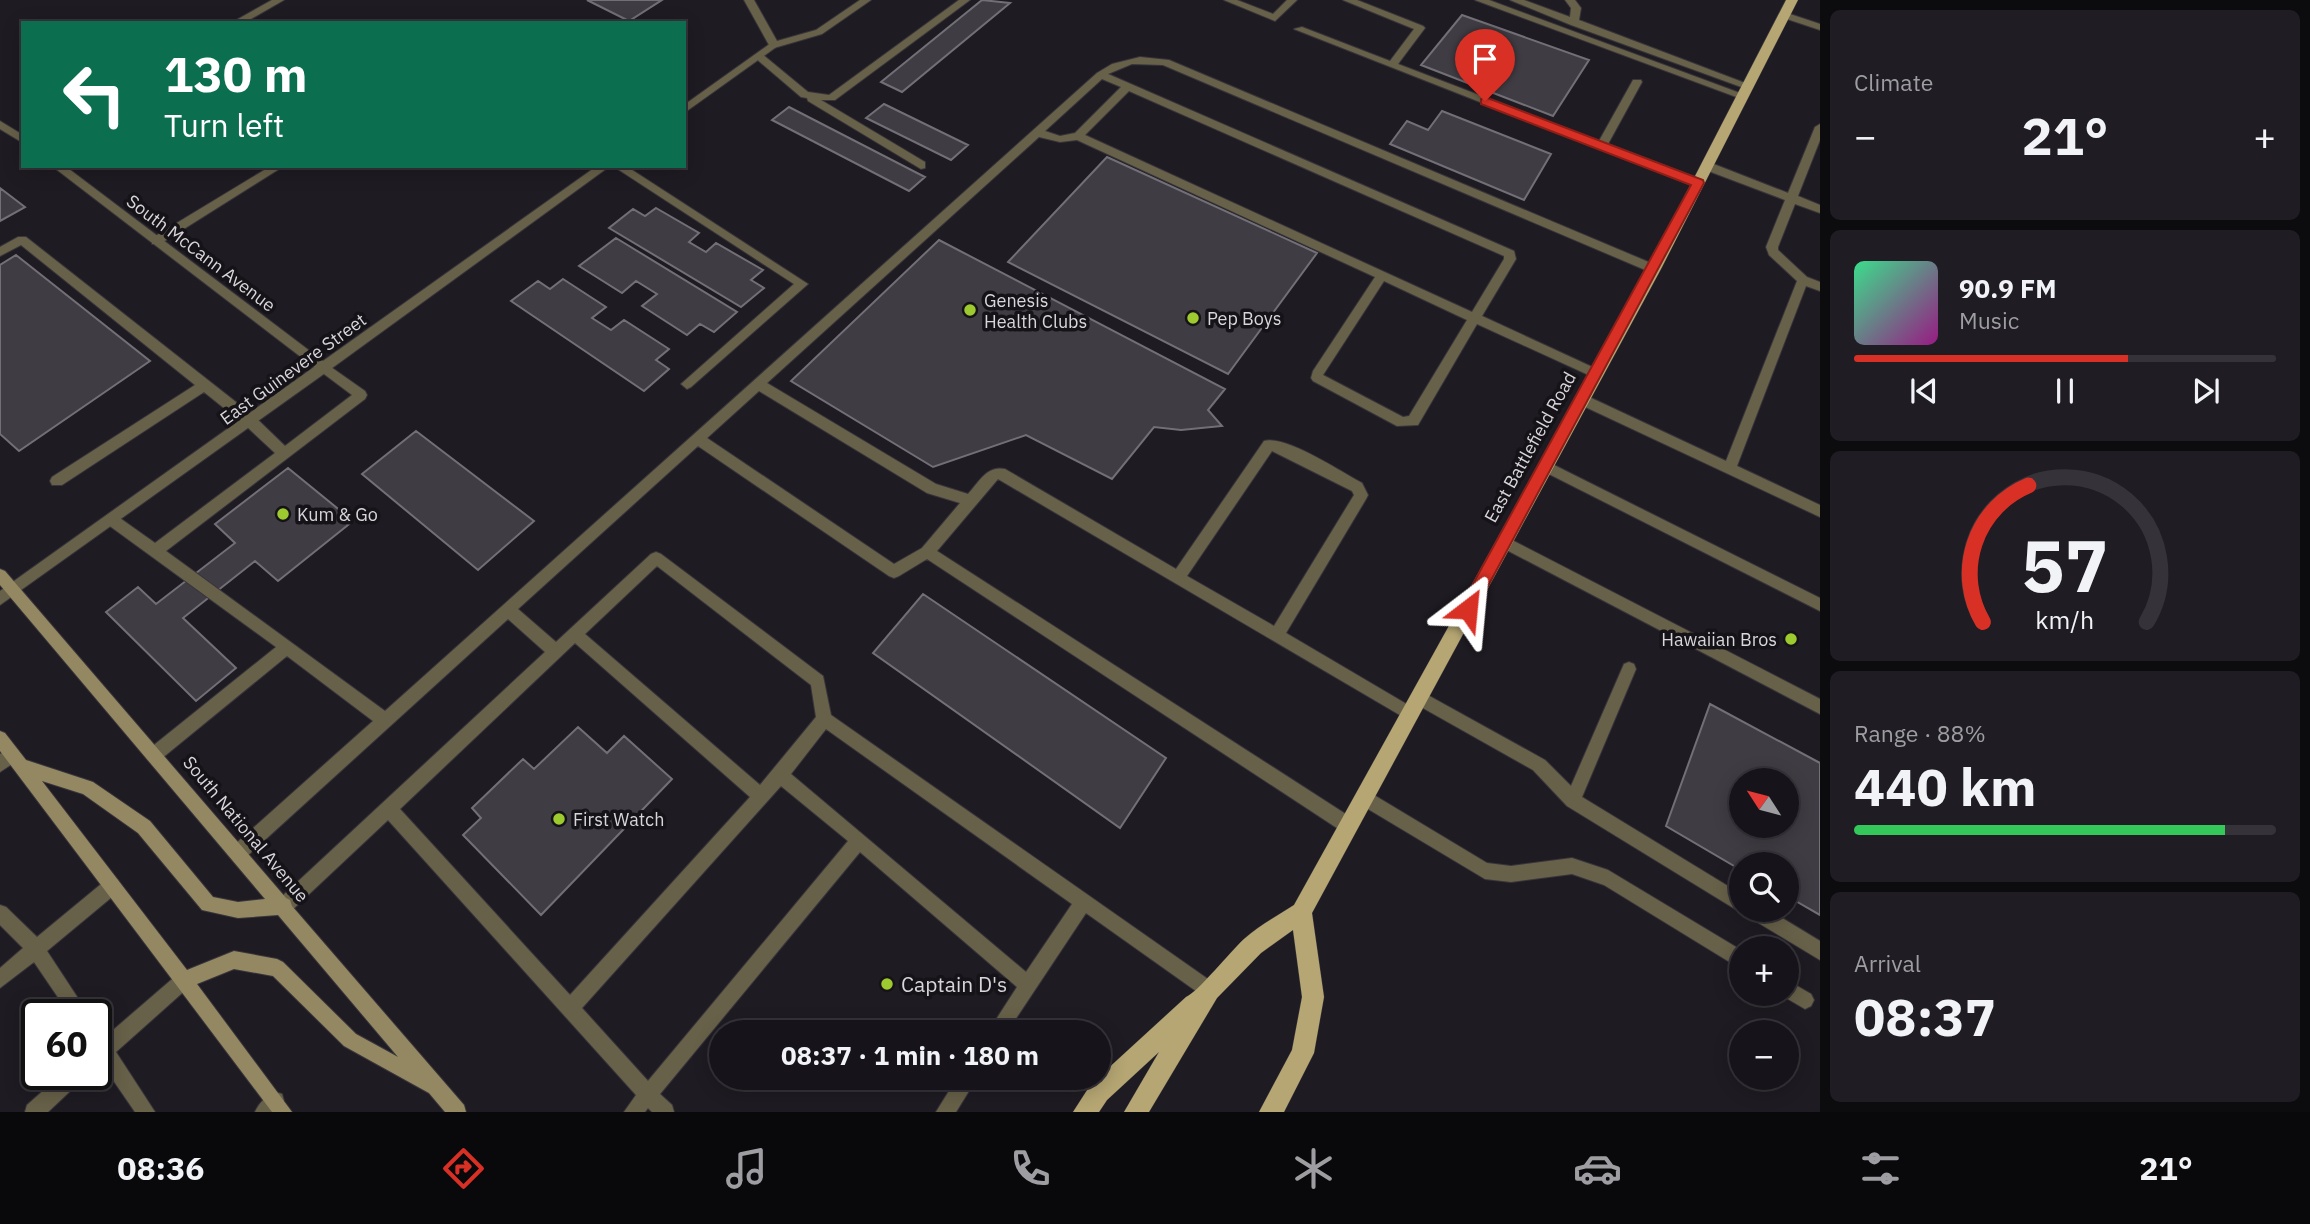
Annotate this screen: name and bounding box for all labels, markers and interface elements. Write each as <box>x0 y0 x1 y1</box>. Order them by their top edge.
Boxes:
pin <box>1455 29 1515 101</box>
icon: arrive <box>1466 40 1504 78</box>
text: 130 m <box>164 42 308 105</box>
icon: left <box>49 49 140 140</box>
text: Climate <box>1854 67 1933 97</box>
text: 21° <box>2022 102 2108 169</box>
text: Turn left <box>164 104 284 146</box>
text: − <box>1854 111 1877 160</box>
text: + <box>2253 111 2276 160</box>
street label: South McCann Avenue <box>122 189 280 317</box>
text: 90.9 FM <box>1959 271 2057 305</box>
place label: Genesis Health Clubs <box>984 289 1087 333</box>
marker: Genesis Health Clubs <box>962 302 978 318</box>
text: Music <box>1959 305 2019 335</box>
place label: Pep Boys <box>1207 307 1282 330</box>
street label: East Guinevere Street <box>215 308 371 430</box>
marker: Pep Boys <box>1185 310 1201 326</box>
street label: East Battlefield Road <box>1479 368 1581 526</box>
icon: previous <box>1905 372 1943 410</box>
icon: pause <box>2046 372 2084 410</box>
icon: next <box>2187 372 2225 410</box>
place label: Kum & Go <box>297 503 378 526</box>
marker: Kum & Go <box>275 506 291 522</box>
text: 57 <box>2021 517 2109 612</box>
position arrow <box>1431 572 1505 646</box>
text: km/h <box>2036 603 2094 636</box>
place label: Hawaiian Bros <box>1661 628 1777 651</box>
marker: Hawaiian Bros <box>1783 631 1799 647</box>
text: Range · 88% <box>1854 718 1986 748</box>
street label: South National Avenue <box>178 751 314 907</box>
text: 440 km <box>1854 753 2036 820</box>
north arrow <box>1729 768 1799 838</box>
map controls <box>1729 768 1799 1090</box>
place label: First Watch <box>573 808 664 831</box>
marker: First Watch <box>551 811 567 827</box>
button: search <box>1729 852 1799 922</box>
button: + <box>1729 936 1799 1006</box>
text: Arrival <box>1854 948 1921 978</box>
place label: Captain D's <box>901 970 1007 998</box>
marker: Captain D's <box>879 976 895 992</box>
text: 08:37 <box>1854 983 1996 1050</box>
speed limit sign: 60 <box>21 999 112 1090</box>
button: − <box>1729 1020 1799 1090</box>
text: 08:37 · 1 min · 180 m <box>781 1038 1039 1072</box>
icon: directions <box>439 1144 488 1193</box>
icon: music <box>722 1144 771 1193</box>
icon: phone <box>1006 1144 1055 1193</box>
icon: climate <box>1289 1144 1338 1193</box>
icon: car <box>1573 1144 1622 1193</box>
icon: filters <box>1856 1144 1905 1193</box>
text: 08:36 <box>117 1147 205 1189</box>
text: 21° <box>2139 1147 2193 1189</box>

